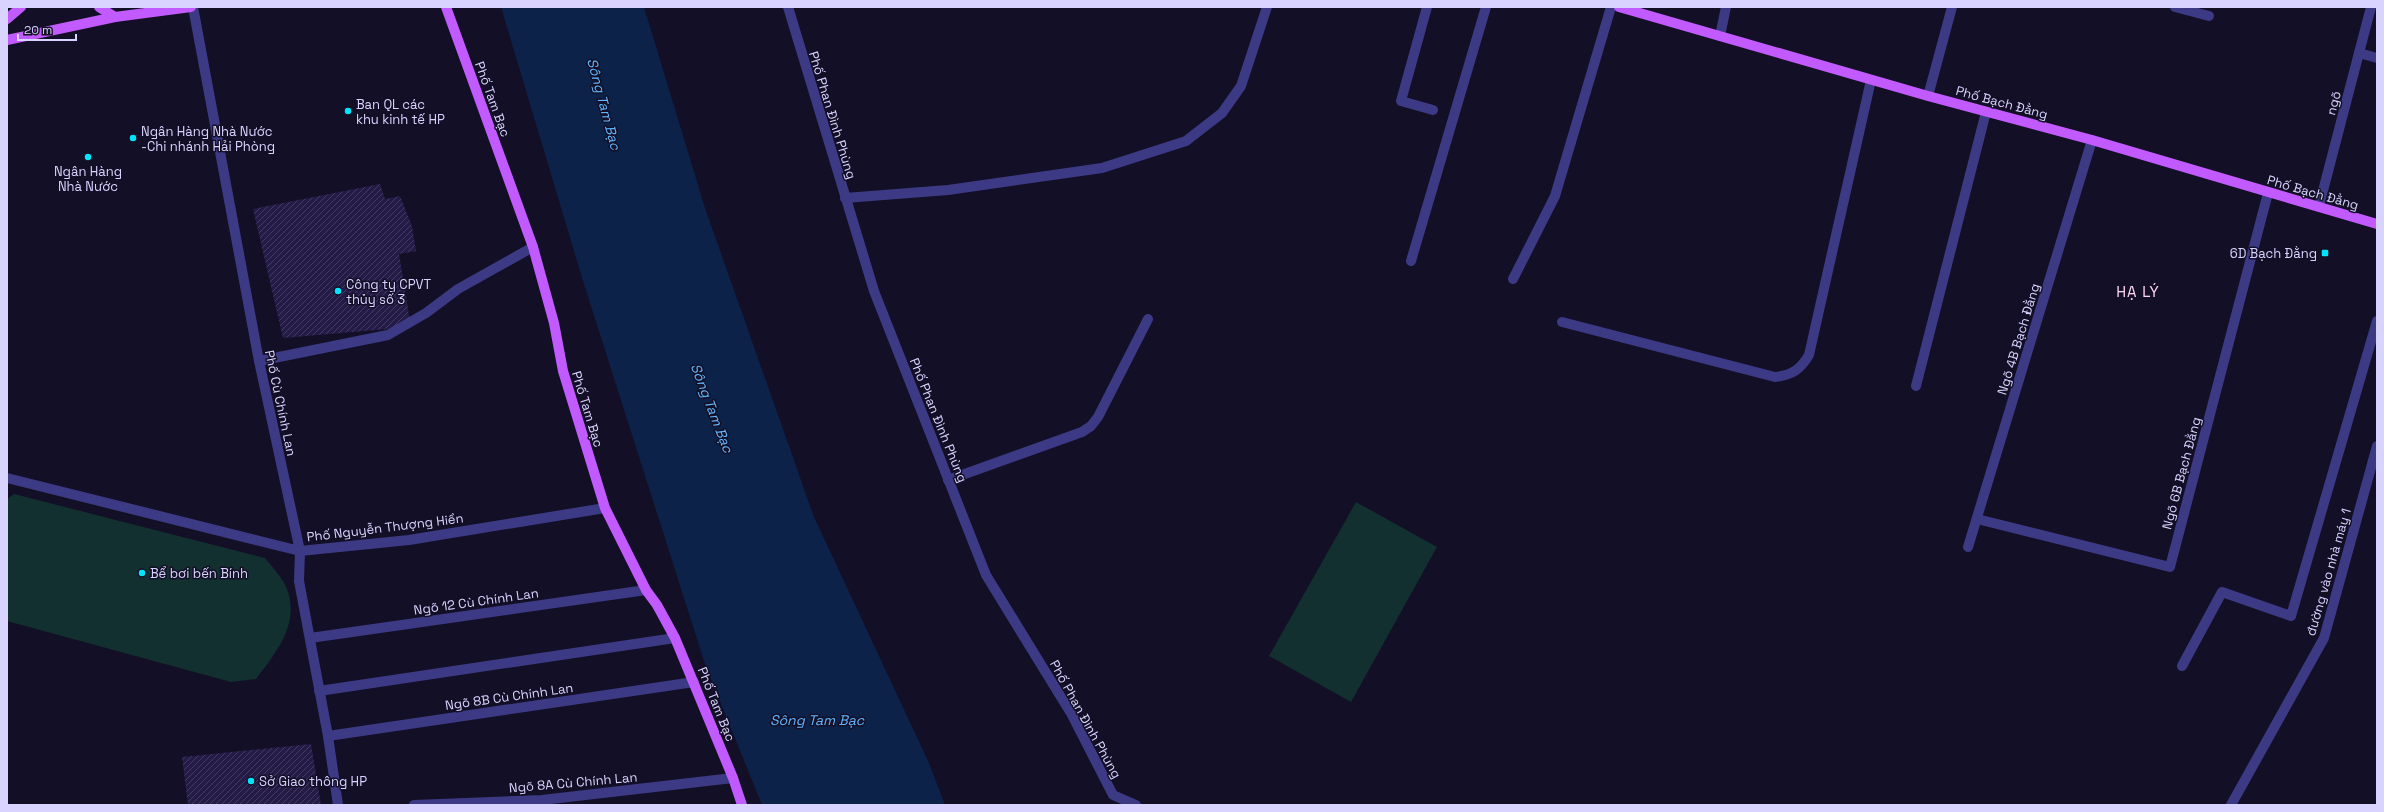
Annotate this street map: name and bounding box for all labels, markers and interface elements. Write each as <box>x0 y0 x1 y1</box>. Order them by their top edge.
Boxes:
scale bar <box>18 16 76 42</box>
text: 20 m <box>24 22 52 38</box>
street label: Phố Phan Đình Phùng <box>805 49 860 181</box>
water label: Sông Tam Bạc <box>583 56 625 152</box>
street label: Phố Tam Bạc <box>471 59 514 139</box>
street label: Phố Bạch Đằng <box>1954 82 2050 123</box>
street label: ngõ <box>2322 89 2345 117</box>
place label: Ban QL các khu kinh tế HP <box>356 96 445 128</box>
marker: Ban QL các khu kinh tế HP <box>343 106 353 116</box>
place label: Ngân Hàng Nhà Nước -Chi nhánh Hải Phòng <box>141 123 275 155</box>
marker: Ngân Hàng Nhà Nước -Chi nhánh Hải Phòng <box>128 133 138 143</box>
marker: Ngân Hàng Nhà Nước <box>83 152 93 162</box>
place label: Ngân Hàng Nhà Nước <box>54 163 122 195</box>
street label: Phố Bạch Đằng <box>2265 171 2361 214</box>
place label: 6D Bạch Đằng <box>2230 245 2317 262</box>
marker: 6D Bạch Đằng <box>2320 248 2330 258</box>
place label: Công ty CPVT thủy số 3 <box>346 276 431 308</box>
street label: Ngõ 4B Bạch Đằng <box>1993 281 2044 397</box>
district label: HẠ LÝ <box>2116 282 2160 301</box>
marker: Công ty CPVT thủy số 3 <box>333 286 343 296</box>
street label: Phố Cù Chính Lan <box>261 348 300 458</box>
street label: Phố Phan Đình Phùng <box>906 355 971 485</box>
water label: Sông Tam Bạc <box>687 361 738 456</box>
street label: Phố Tam Bạc <box>568 369 607 450</box>
street label: Ngõ 6B Bạch Đằng <box>2158 415 2205 531</box>
street label: đường vào nhà máy 1 <box>2302 506 2355 638</box>
street label: Phố Nguyễn Thượng Hiền <box>306 509 464 546</box>
place label: Bể bơi bến Bính <box>150 565 248 582</box>
marker: Bể bơi bến Bính <box>137 568 147 578</box>
street label: Ngõ 12 Cù Chính Lan <box>413 584 540 619</box>
street label: Phố Phan Đình Phùng <box>1046 657 1125 781</box>
street label: Phố Tam Bạc <box>694 664 739 744</box>
street label: Ngõ 8B Cù Chính Lan <box>444 679 574 714</box>
water label: Sông Tam Bạc <box>770 711 865 729</box>
street label: Ngõ 8A Cù Chính Lan <box>508 768 638 797</box>
place label: Sở Giao thông HP <box>259 773 367 790</box>
marker: Sở Giao thông HP <box>246 776 256 786</box>

